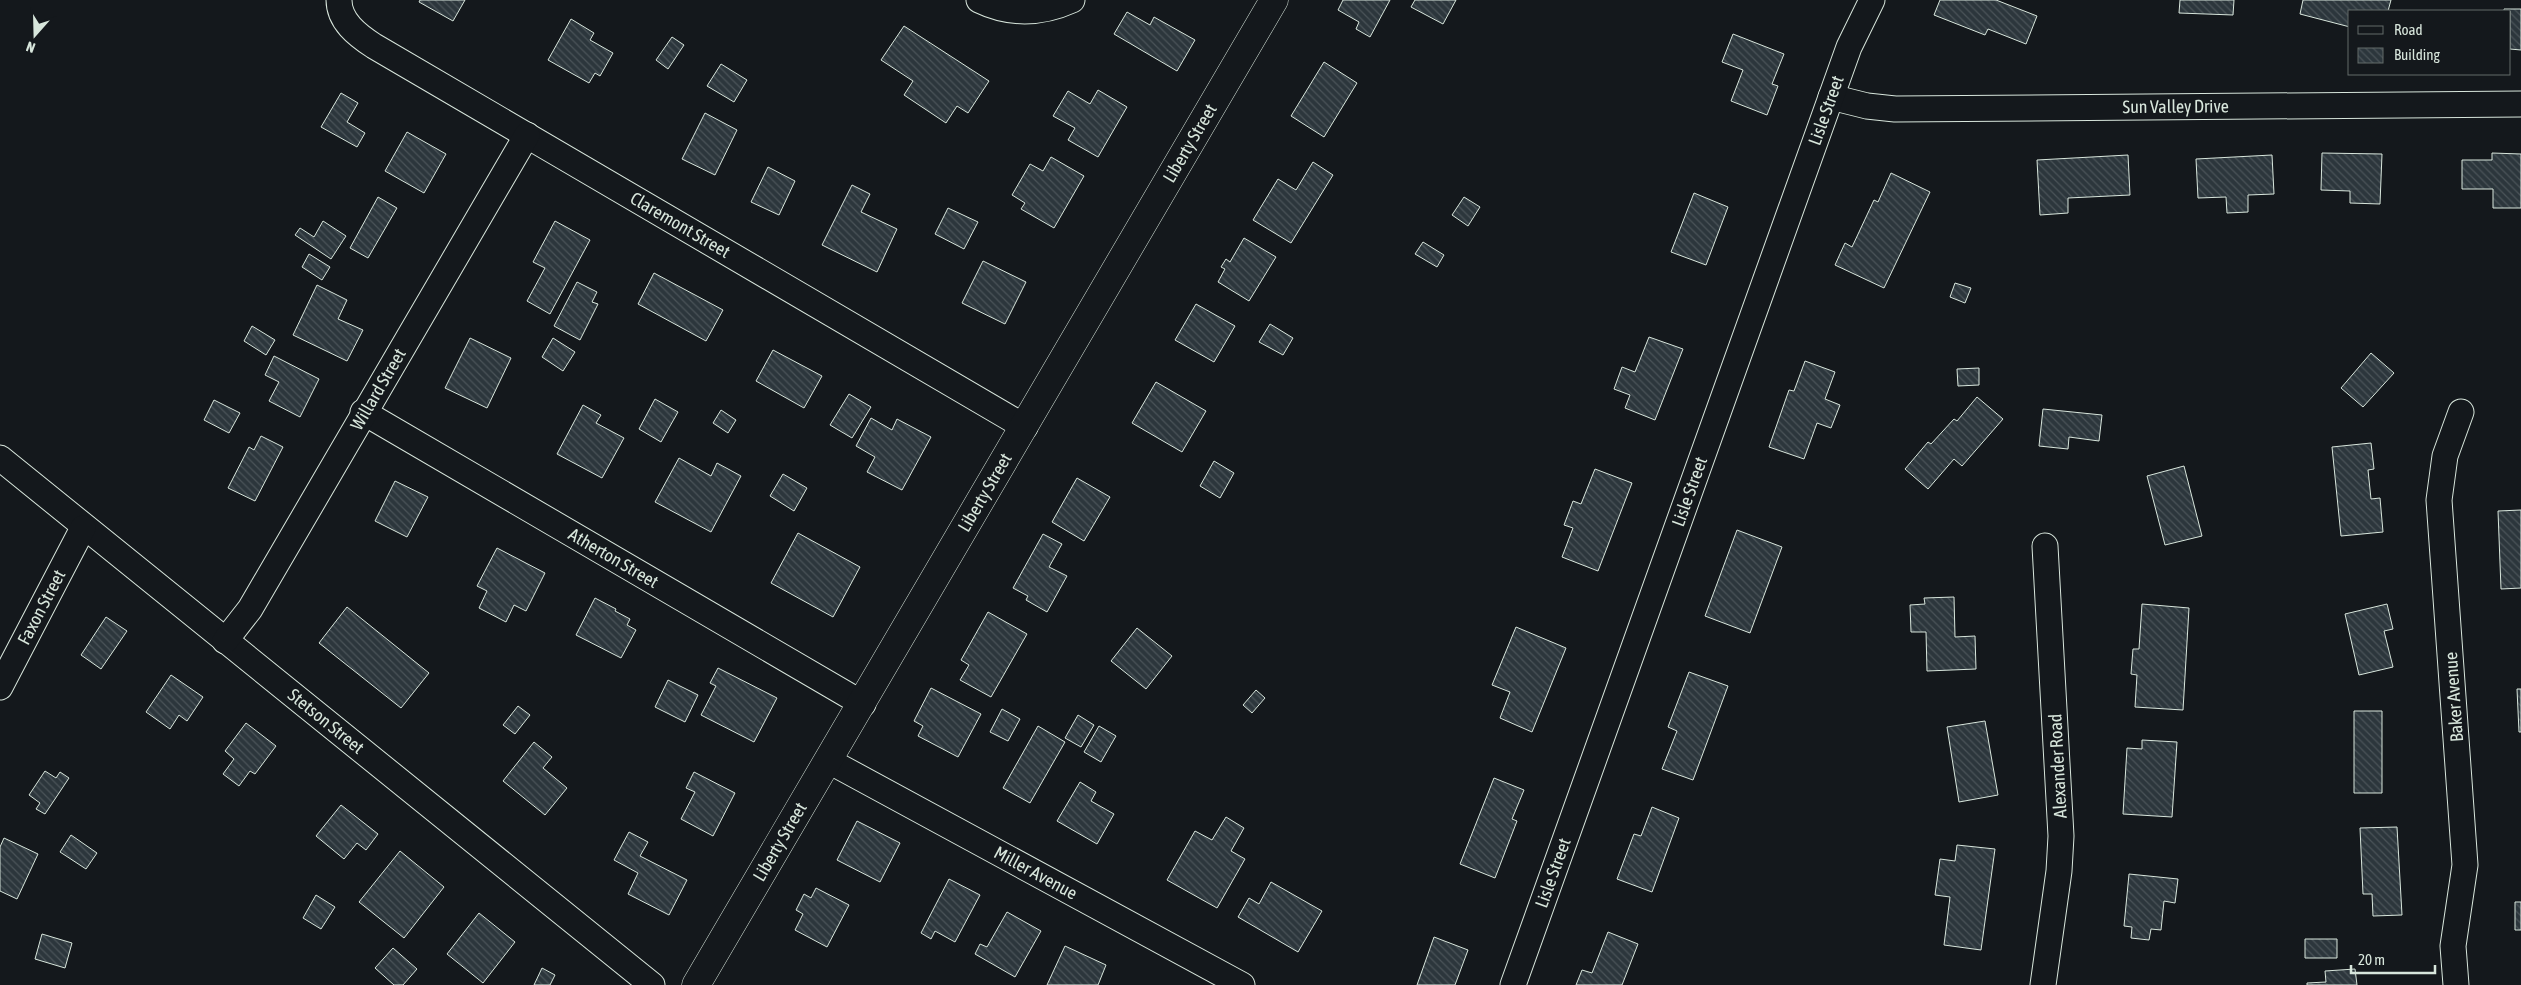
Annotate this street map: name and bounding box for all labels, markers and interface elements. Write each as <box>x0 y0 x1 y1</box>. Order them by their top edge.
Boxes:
north arrow <box>10 10 60 60</box>
legend <box>2348 10 2511 75</box>
text: Road <box>2394 21 2423 38</box>
text: N <box>24 38 37 56</box>
text: Building <box>2394 46 2440 63</box>
street label: Lisle Street <box>1804 73 1848 148</box>
street label: Sun Valley Drive <box>2122 95 2229 117</box>
street label: Liberty Street <box>1158 100 1221 186</box>
street label: Claremont Street <box>627 187 734 262</box>
street label: Willard Street <box>346 345 410 434</box>
street label: Liberty Street <box>953 449 1016 535</box>
street label: Lisle Street <box>1667 454 1711 529</box>
street label: Atherton Street <box>565 523 662 592</box>
street label: Faxon Street <box>13 566 69 648</box>
street label: Baker Avenue <box>2440 651 2467 743</box>
street label: Stetson Street <box>284 684 368 758</box>
street label: Alexander Road <box>2044 713 2071 819</box>
street label: Liberty Street <box>748 798 811 885</box>
street label: Lisle Street <box>1531 835 1575 910</box>
street label: Miller Avenue <box>991 842 1081 904</box>
scale bar <box>2351 942 2435 974</box>
text: 20 m <box>2358 951 2385 968</box>

